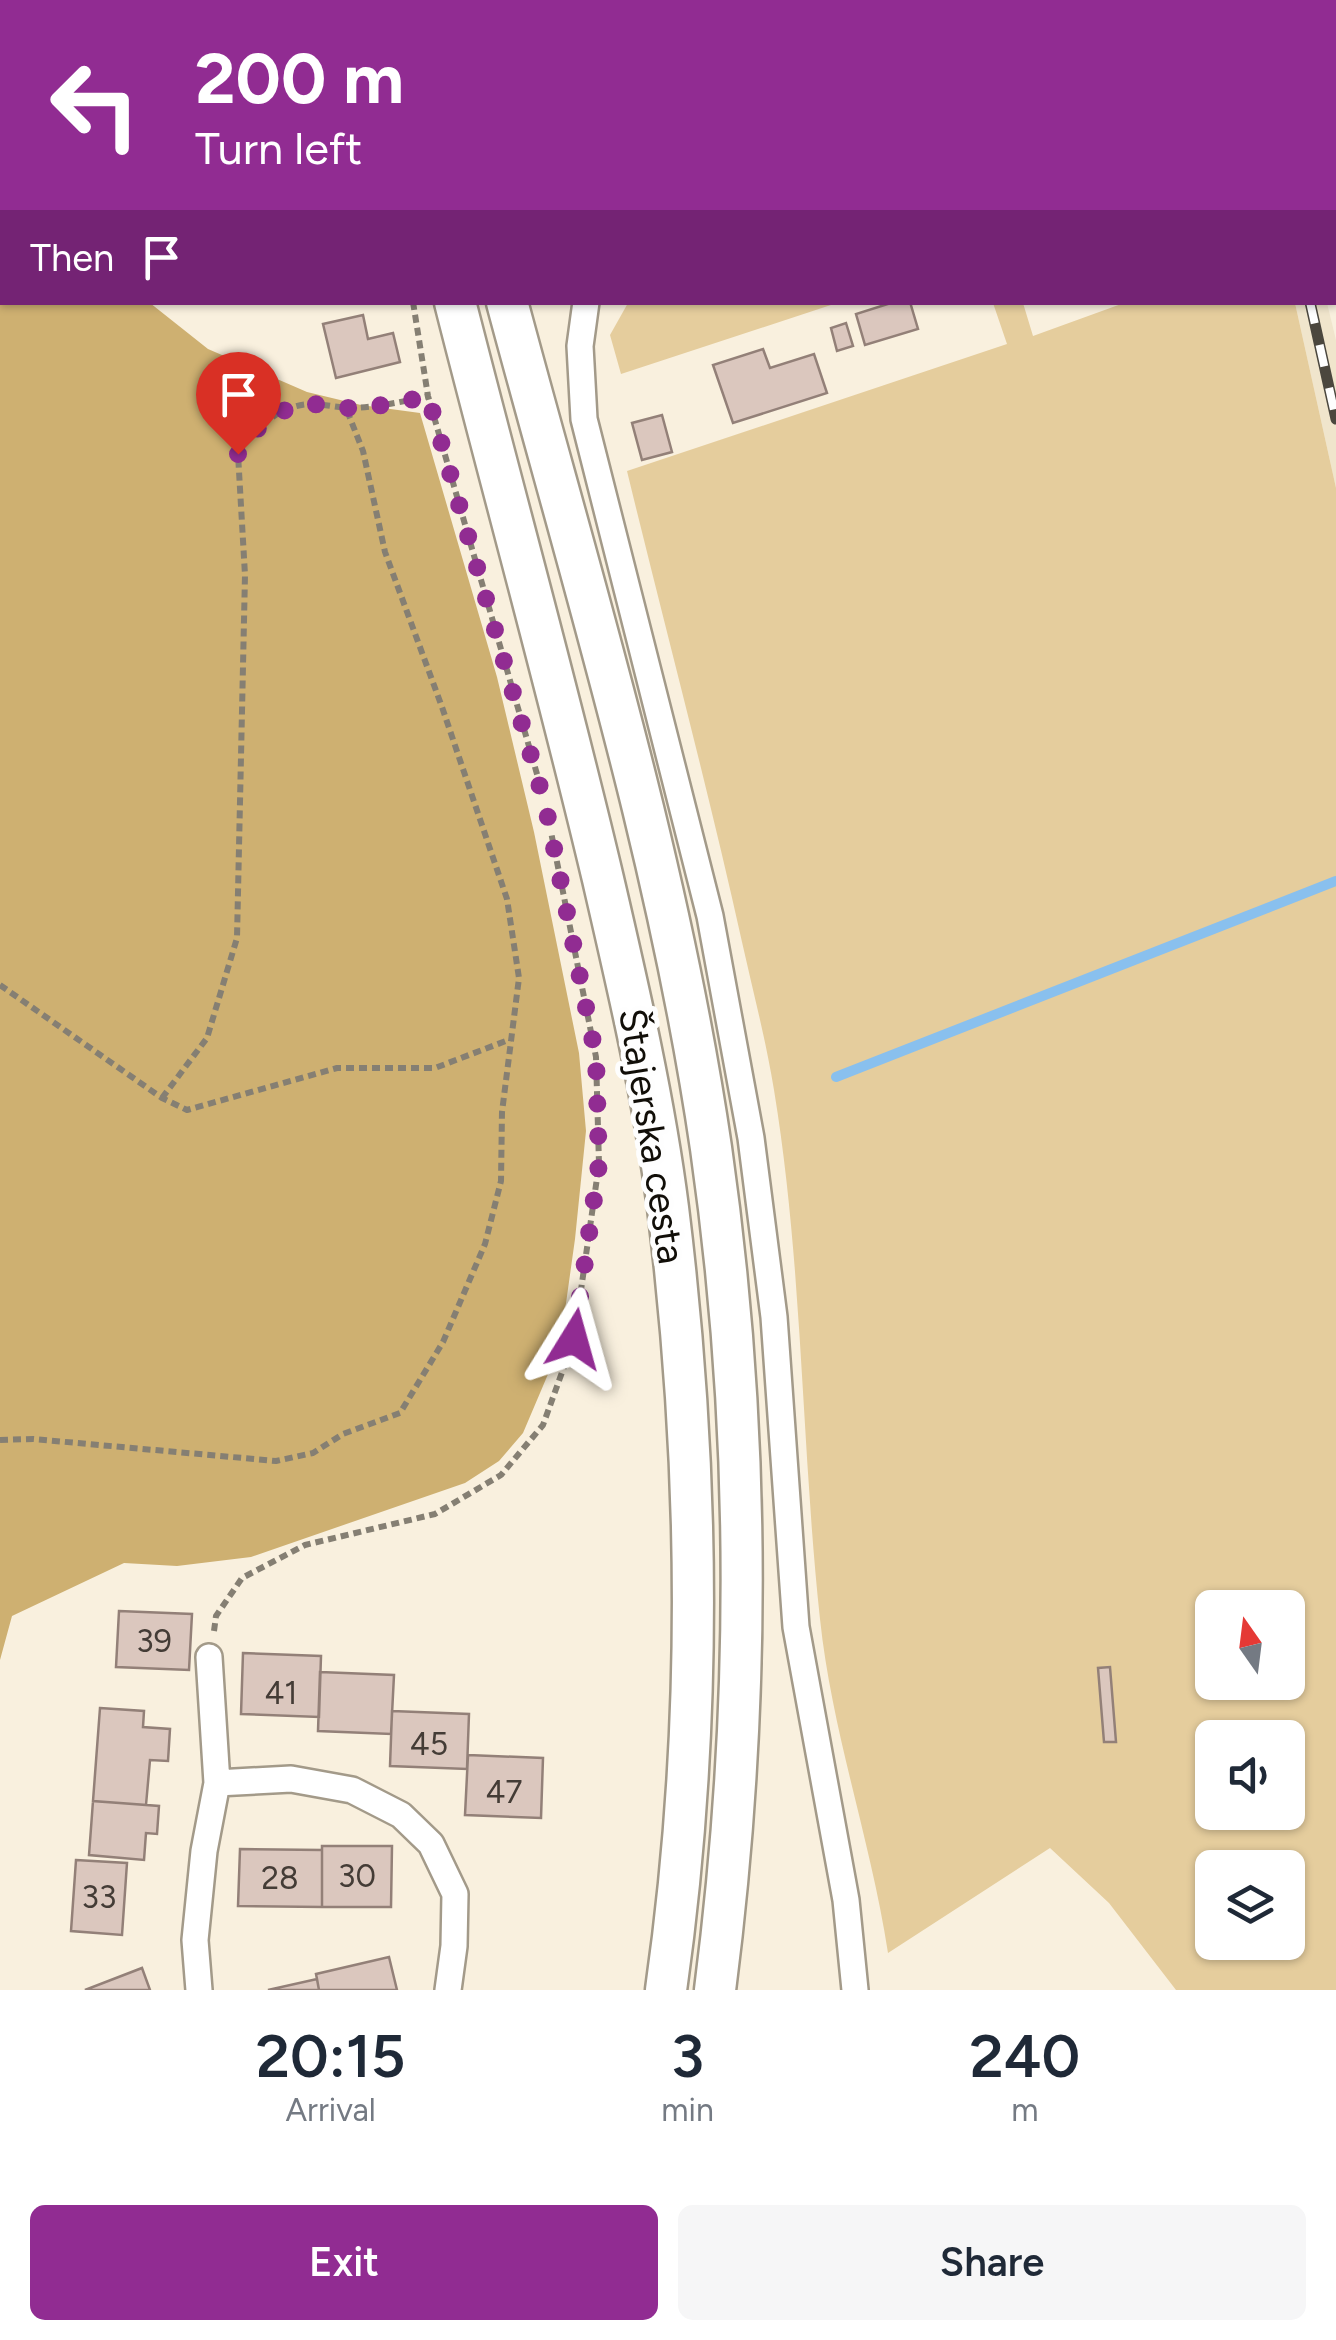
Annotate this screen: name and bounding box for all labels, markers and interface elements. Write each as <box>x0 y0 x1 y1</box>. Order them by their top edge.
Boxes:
text: 200 m <box>195 36 404 121</box>
icon: left <box>30 40 160 170</box>
text: Turn left <box>195 121 362 175</box>
icon: arrive <box>134 230 189 285</box>
text: Then <box>30 235 114 281</box>
pin <box>196 352 281 455</box>
icon: arrive <box>211 367 266 422</box>
street label: Štajerska cesta <box>609 1005 695 1267</box>
position arrow <box>522 1287 626 1391</box>
north arrow <box>1195 1590 1305 1700</box>
map controls <box>1195 1590 1305 1960</box>
house number: 39 <box>136 1622 172 1660</box>
house number: 41 <box>264 1674 298 1712</box>
button: sound <box>1195 1720 1305 1830</box>
house number: 45 <box>410 1725 448 1763</box>
house number: 47 <box>485 1773 523 1811</box>
button: layers <box>1195 1850 1305 1960</box>
house number: 30 <box>338 1857 376 1895</box>
house number: 28 <box>261 1859 299 1897</box>
house number: 33 <box>82 1878 116 1916</box>
text: 20:15 <box>256 2020 405 2092</box>
text: 3 <box>671 2020 704 2092</box>
text: 240 <box>970 2020 1080 2092</box>
text: Arrival <box>285 2091 376 2129</box>
text: min <box>661 2091 714 2129</box>
text: m <box>1011 2091 1039 2129</box>
button: Exit <box>30 2205 658 2320</box>
button: Share <box>678 2205 1306 2320</box>

